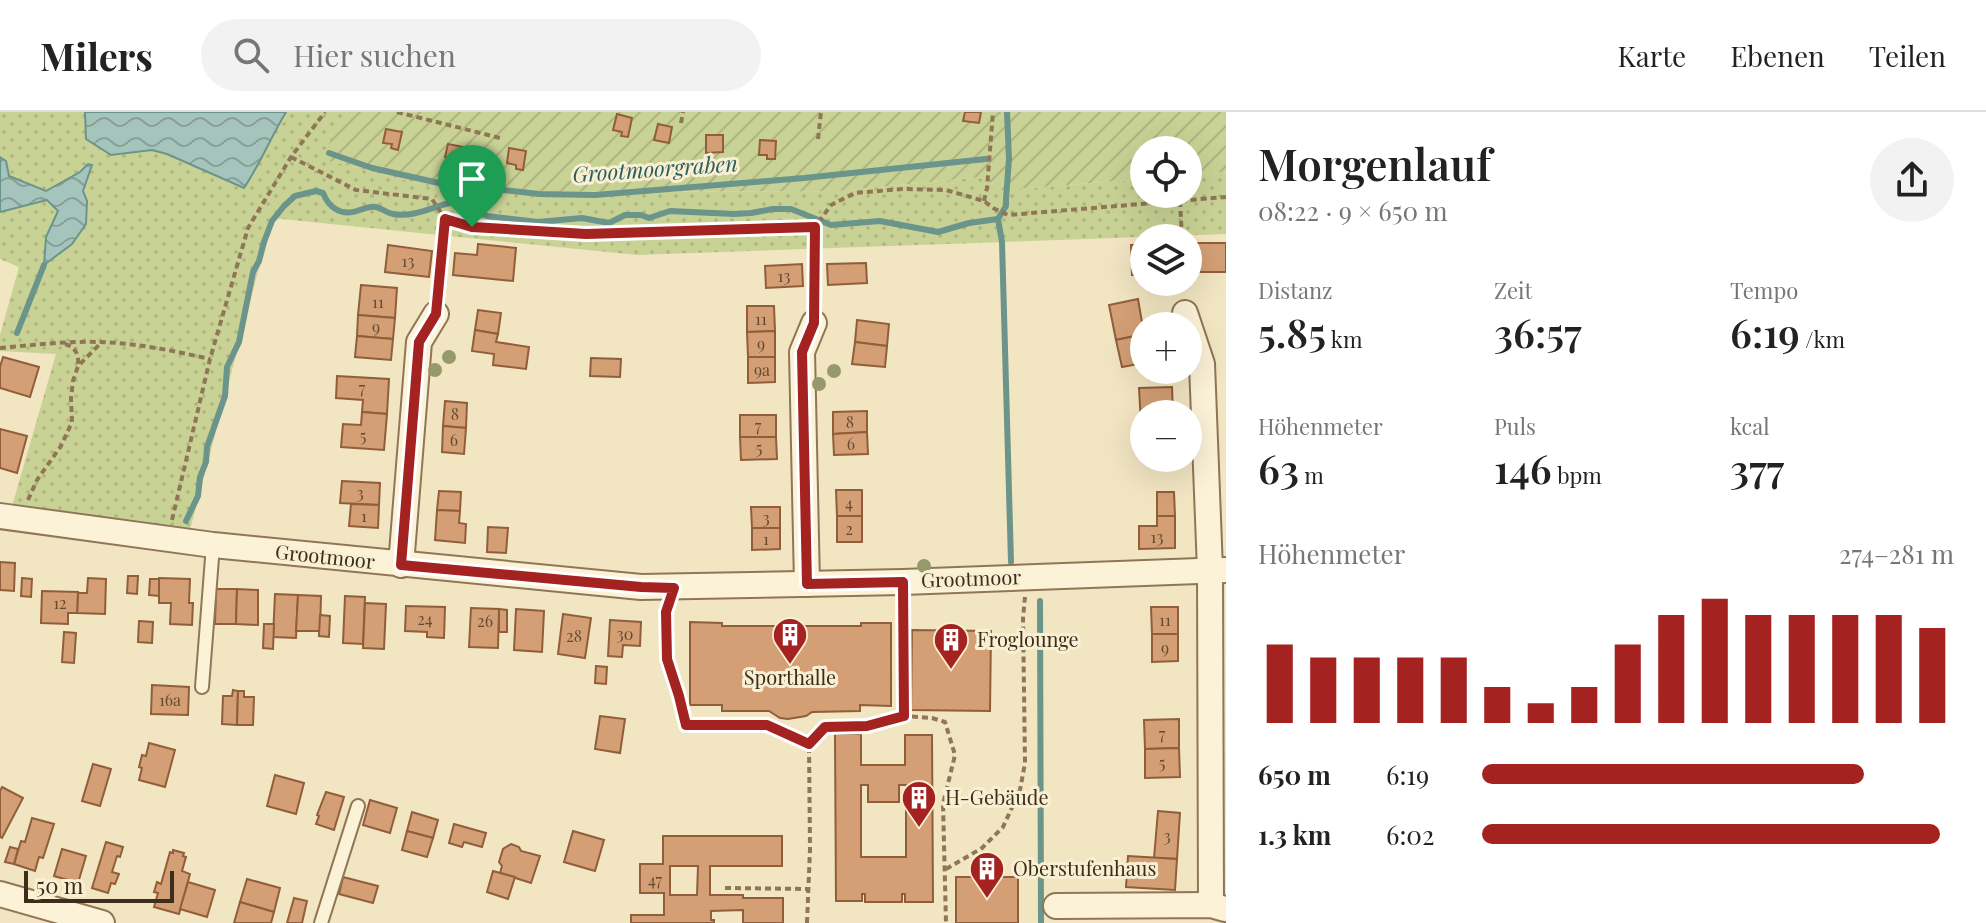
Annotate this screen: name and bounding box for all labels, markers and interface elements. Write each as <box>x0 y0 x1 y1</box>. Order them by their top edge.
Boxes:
search box <box>201 19 761 91</box>
text: Milers <box>40 30 153 81</box>
icon: search <box>229 33 273 77</box>
text: Hier suchen <box>293 35 456 75</box>
text: Karte <box>1617 37 1686 74</box>
text: Ebenen <box>1730 37 1825 74</box>
text: Teilen <box>1869 37 1946 74</box>
text: Morgenlauf <box>1258 133 1491 192</box>
map controls <box>1130 136 1202 472</box>
button: locate <box>1130 136 1202 208</box>
button: share <box>1870 138 1954 222</box>
pin <box>438 145 506 227</box>
water label: Grootmoorgraben <box>571 147 739 189</box>
icon: arrive <box>450 157 494 201</box>
text: 08:22 · 9 × 650 m <box>1258 193 1448 228</box>
button: layers <box>1130 224 1202 296</box>
house number: 13 <box>402 250 414 271</box>
house number: 13 <box>778 265 790 286</box>
text: Distanz <box>1258 275 1333 305</box>
text: Zeit <box>1494 275 1532 305</box>
text: Tempo <box>1730 275 1798 305</box>
house number: 11 <box>372 291 384 312</box>
text: 5.85 <box>1258 305 1326 358</box>
text: 36:57 <box>1494 305 1582 358</box>
text: 6:19 <box>1730 305 1800 358</box>
house number: 11 <box>755 308 767 329</box>
button: + <box>1130 312 1202 384</box>
house number: 9 <box>372 316 380 337</box>
text: km <box>1326 324 1363 354</box>
text: /km <box>1800 324 1845 354</box>
house number: 9 <box>757 333 765 354</box>
house number: 9a <box>754 359 770 380</box>
house number: 7 <box>359 377 366 398</box>
button: − <box>1130 400 1202 472</box>
house number: 8 <box>451 403 459 424</box>
house number: 8 <box>846 411 854 432</box>
text: Höhenmeter <box>1258 411 1383 441</box>
text: Puls <box>1494 411 1536 441</box>
text: kcal <box>1730 411 1769 441</box>
house number: 7 <box>755 415 762 436</box>
house number: 5 <box>360 425 366 446</box>
house number: 6 <box>450 429 458 450</box>
house number: 6 <box>847 433 855 454</box>
house number: 5 <box>756 437 762 458</box>
text: 63 <box>1258 441 1299 494</box>
text: 146 <box>1494 441 1552 494</box>
text: 377 <box>1730 441 1784 494</box>
text: m <box>1299 460 1324 490</box>
text: bpm <box>1552 460 1602 490</box>
house number: 3 <box>356 482 364 503</box>
house number: 4 <box>845 492 853 513</box>
house number: 1 <box>361 505 367 526</box>
house number: 3 <box>762 507 770 528</box>
house number: 2 <box>845 518 853 539</box>
house number: 13 <box>1151 526 1163 547</box>
house number: 1 <box>763 528 769 549</box>
text: Höhenmeter <box>1258 536 1405 571</box>
text: 274–281 m <box>1839 536 1954 571</box>
street label: Grootmoor <box>274 537 376 574</box>
street label: Grootmoor <box>920 562 1022 593</box>
house number: 12 <box>53 592 67 613</box>
house number: 24 <box>417 608 433 629</box>
house number: 11 <box>1159 609 1171 630</box>
house number: 26 <box>477 610 493 631</box>
building icon: Sporthalle <box>771 616 809 666</box>
building icon: Froglounge <box>932 621 970 671</box>
house number: 30 <box>617 623 633 644</box>
house number: 28 <box>566 625 582 646</box>
place label: Froglounge <box>977 625 1079 652</box>
house number: 9 <box>1161 637 1169 658</box>
place label: Sporthalle <box>744 663 836 690</box>
house number: 16a <box>159 689 181 710</box>
house number: 7 <box>1159 723 1166 744</box>
house number: 5 <box>1159 752 1165 773</box>
text: 650 m <box>1258 757 1331 792</box>
text: 6:19 <box>1386 757 1429 792</box>
building icon: H-Gebäude <box>900 779 938 829</box>
place label: H-Gebäude <box>945 783 1049 810</box>
text: 1.3 km <box>1258 817 1331 852</box>
text: 6:02 <box>1386 817 1434 852</box>
house number: 3 <box>1163 825 1171 846</box>
building icon: Oberstufenhaus <box>968 850 1006 900</box>
place label: Oberstufenhaus <box>1013 854 1156 881</box>
scale bar <box>24 867 174 903</box>
house number: 47 <box>648 869 663 890</box>
text: 50 m <box>36 870 83 900</box>

